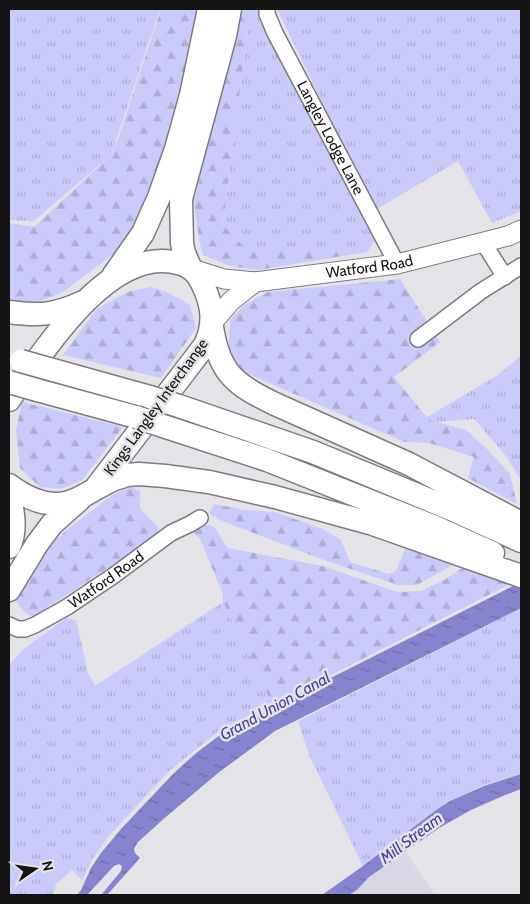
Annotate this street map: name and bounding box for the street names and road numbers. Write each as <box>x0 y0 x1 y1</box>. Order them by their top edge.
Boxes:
street label: Langley Lodge Lane <box>293 78 368 198</box>
street label: Watford Road <box>325 251 415 282</box>
street label: Kings Langley Interchange <box>100 335 212 479</box>
street label: Watford Road <box>65 547 147 612</box>

